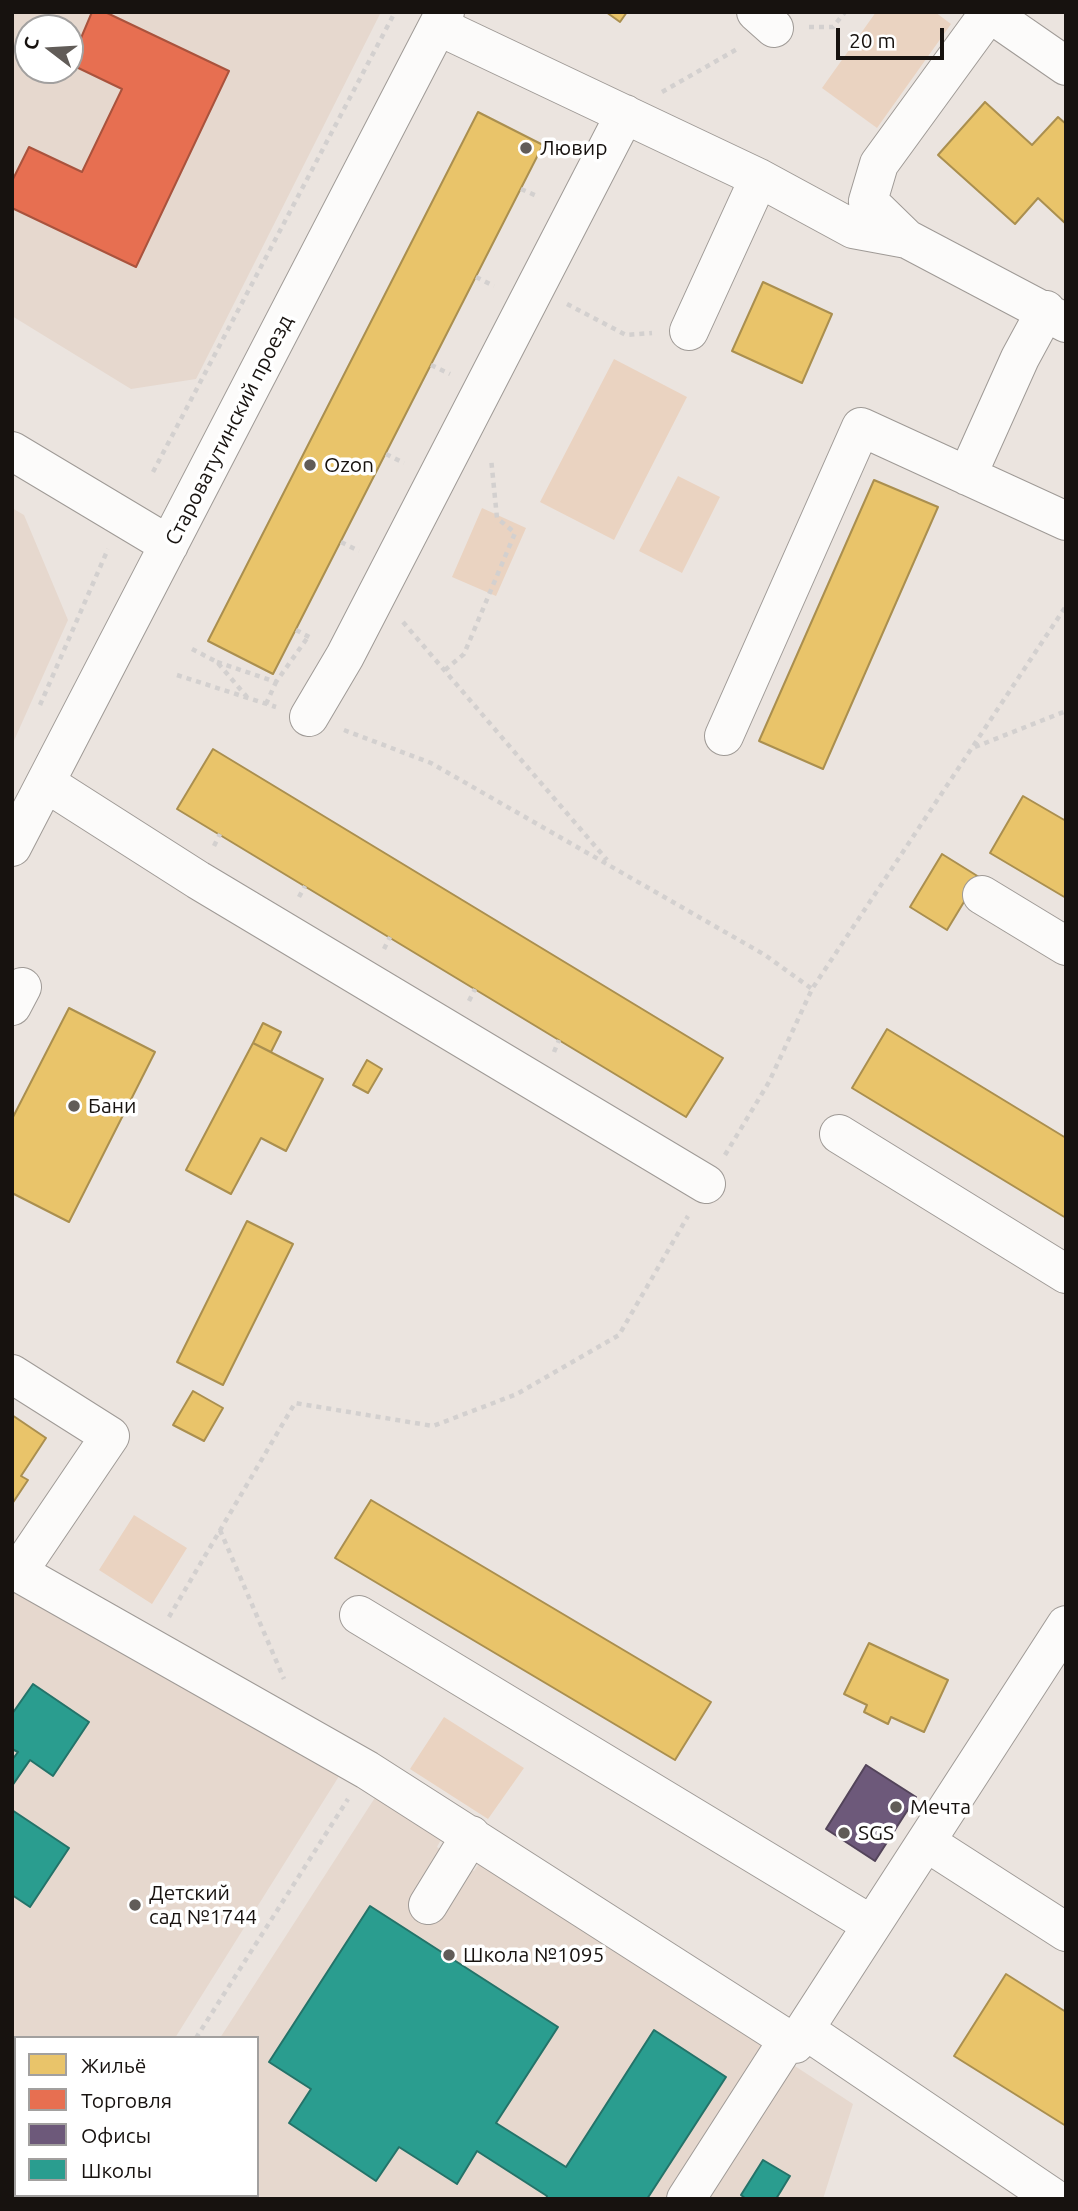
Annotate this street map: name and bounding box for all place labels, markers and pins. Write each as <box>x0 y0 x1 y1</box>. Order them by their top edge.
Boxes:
place label: Лювир <box>540 135 607 161</box>
marker: Лювир <box>518 140 534 156</box>
place label: Ozon <box>324 452 374 478</box>
marker: Ozon <box>302 457 318 473</box>
place label: Бани <box>88 1093 136 1119</box>
marker: Бани <box>66 1098 82 1114</box>
place label: Мечта <box>910 1794 971 1820</box>
marker: Мечта <box>888 1799 904 1815</box>
place label: SGS <box>858 1820 894 1846</box>
marker: SGS <box>836 1825 852 1841</box>
place label: Детский сад №1744 <box>149 1880 257 1930</box>
marker: Детский сад №1744 <box>127 1897 143 1913</box>
place label: Школа №1095 <box>463 1942 604 1968</box>
marker: Школа №1095 <box>441 1947 457 1963</box>

